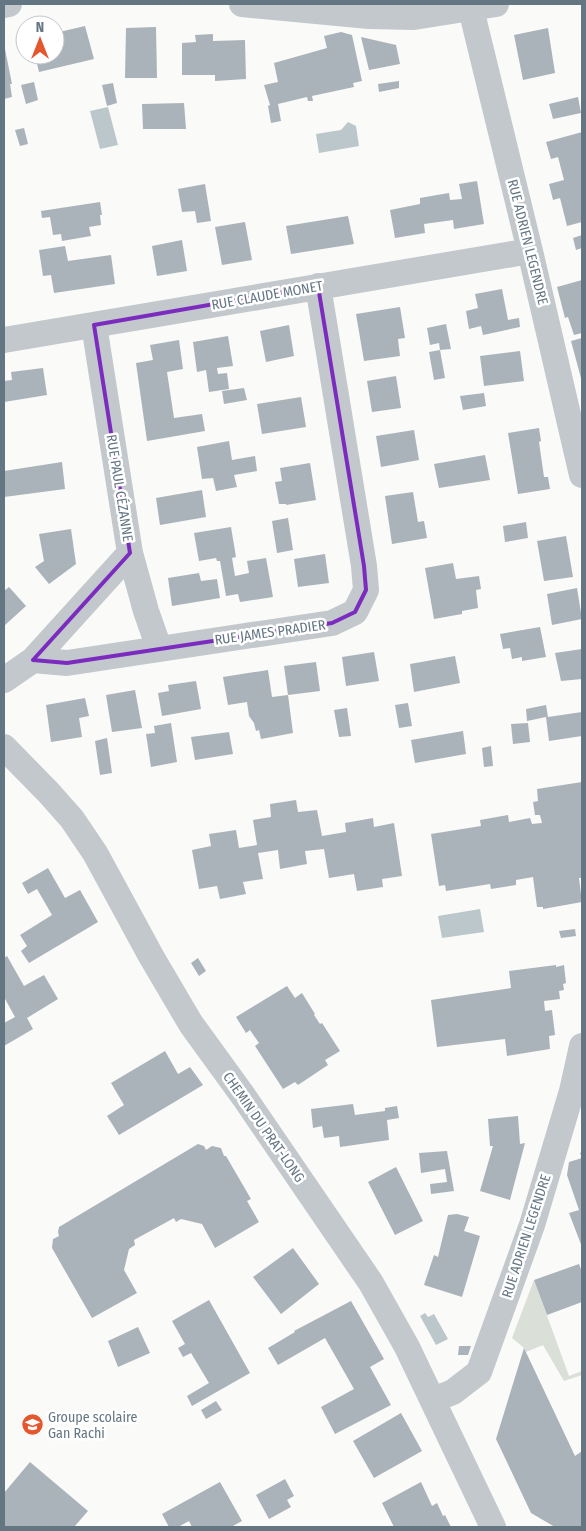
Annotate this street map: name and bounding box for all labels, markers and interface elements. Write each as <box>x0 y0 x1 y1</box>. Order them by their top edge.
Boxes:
north arrow <box>15 15 65 65</box>
text: N <box>36 19 44 36</box>
street label: RUE ADRIEN LEGENDRE <box>504 178 551 307</box>
street label: RUE CLAUDE MONET <box>210 277 324 314</box>
street label: RUE PAUL CÉZANNE <box>103 433 137 543</box>
street label: RUE JAMES PRADIER <box>214 616 327 649</box>
street label: CHEMIN DU PRAT-LONG <box>219 1069 308 1186</box>
street label: RUE ADRIEN LEGENDRE <box>498 1172 555 1300</box>
place label: Groupe scolaire Gan Rachi <box>48 1409 137 1442</box>
school or university icon: Groupe scolaire Gan Rachi <box>20 1413 44 1437</box>

